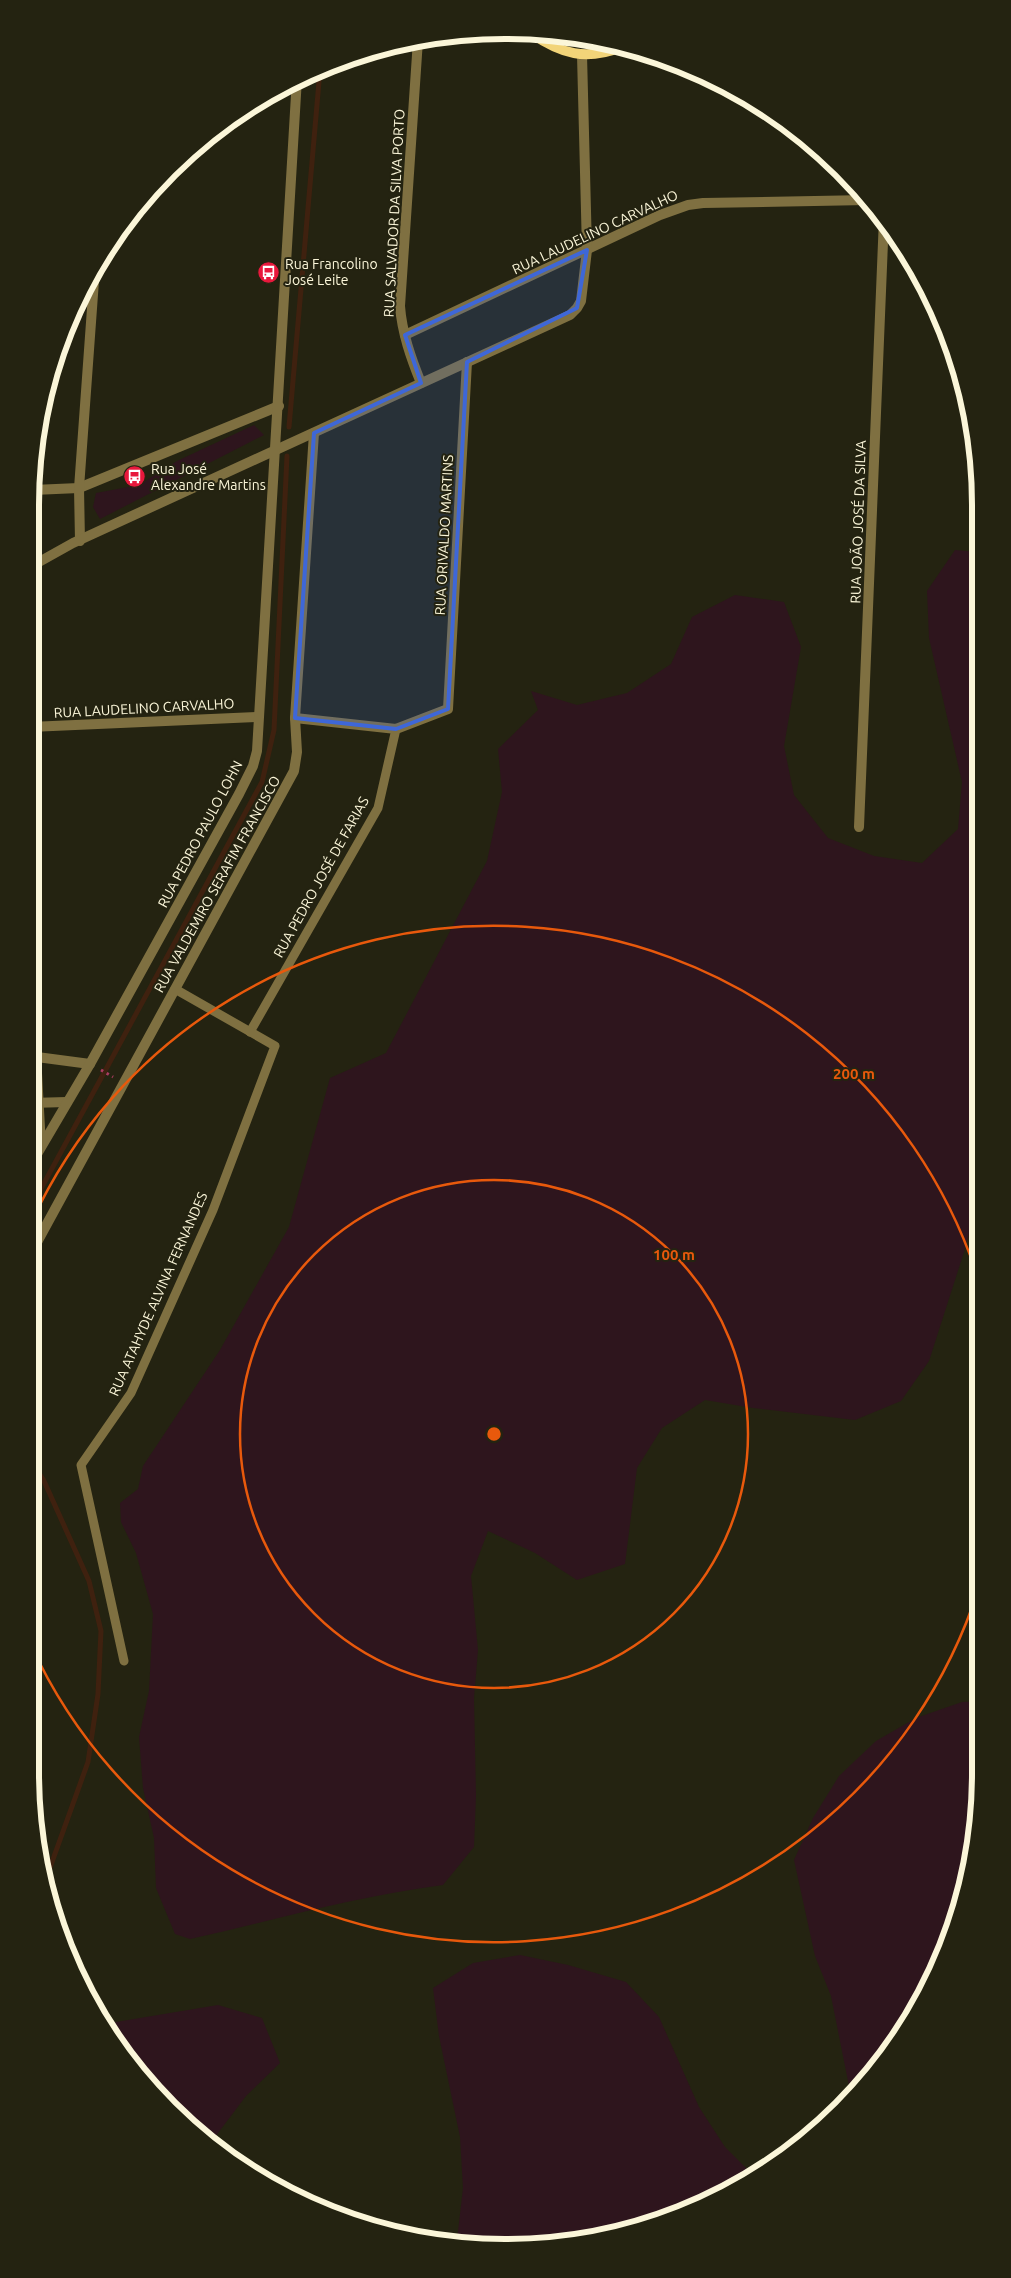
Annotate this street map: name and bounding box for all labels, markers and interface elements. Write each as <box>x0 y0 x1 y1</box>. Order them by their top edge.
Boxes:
street label: RUA SALVADOR DA SILVA PORTO <box>381 108 407 318</box>
street label: RUA LAUDELINO CARVALHO <box>510 186 681 277</box>
place label: Rua Francolino José Leite <box>285 256 378 288</box>
bus stop icon: Rua Francolino José Leite <box>257 260 281 284</box>
street label: RUA JOÃO JOSÉ DA SILVA <box>846 440 869 604</box>
street label: RUA ORIVALDO MARTINS <box>432 454 456 616</box>
place label: Rua José Alexandre Martins <box>151 461 266 493</box>
bus stop icon: Rua José Alexandre Martins <box>123 465 147 489</box>
street label: RUA LAUDELINO CARVALHO <box>53 695 235 721</box>
street label: RUA PEDRO PAULO LOHN <box>154 758 246 910</box>
street label: RUA VALDEMIRO SERAFIM FRANCISCO <box>151 773 284 995</box>
street label: RUA PEDRO JOSÉ DE FARIAS <box>269 793 372 960</box>
text: 200 m <box>833 1065 875 1082</box>
street label: RUA ATAHYDE ALVINA FERNANDES <box>106 1189 210 1399</box>
text: 100 m <box>653 1246 695 1263</box>
centre of rings <box>485 1425 503 1443</box>

